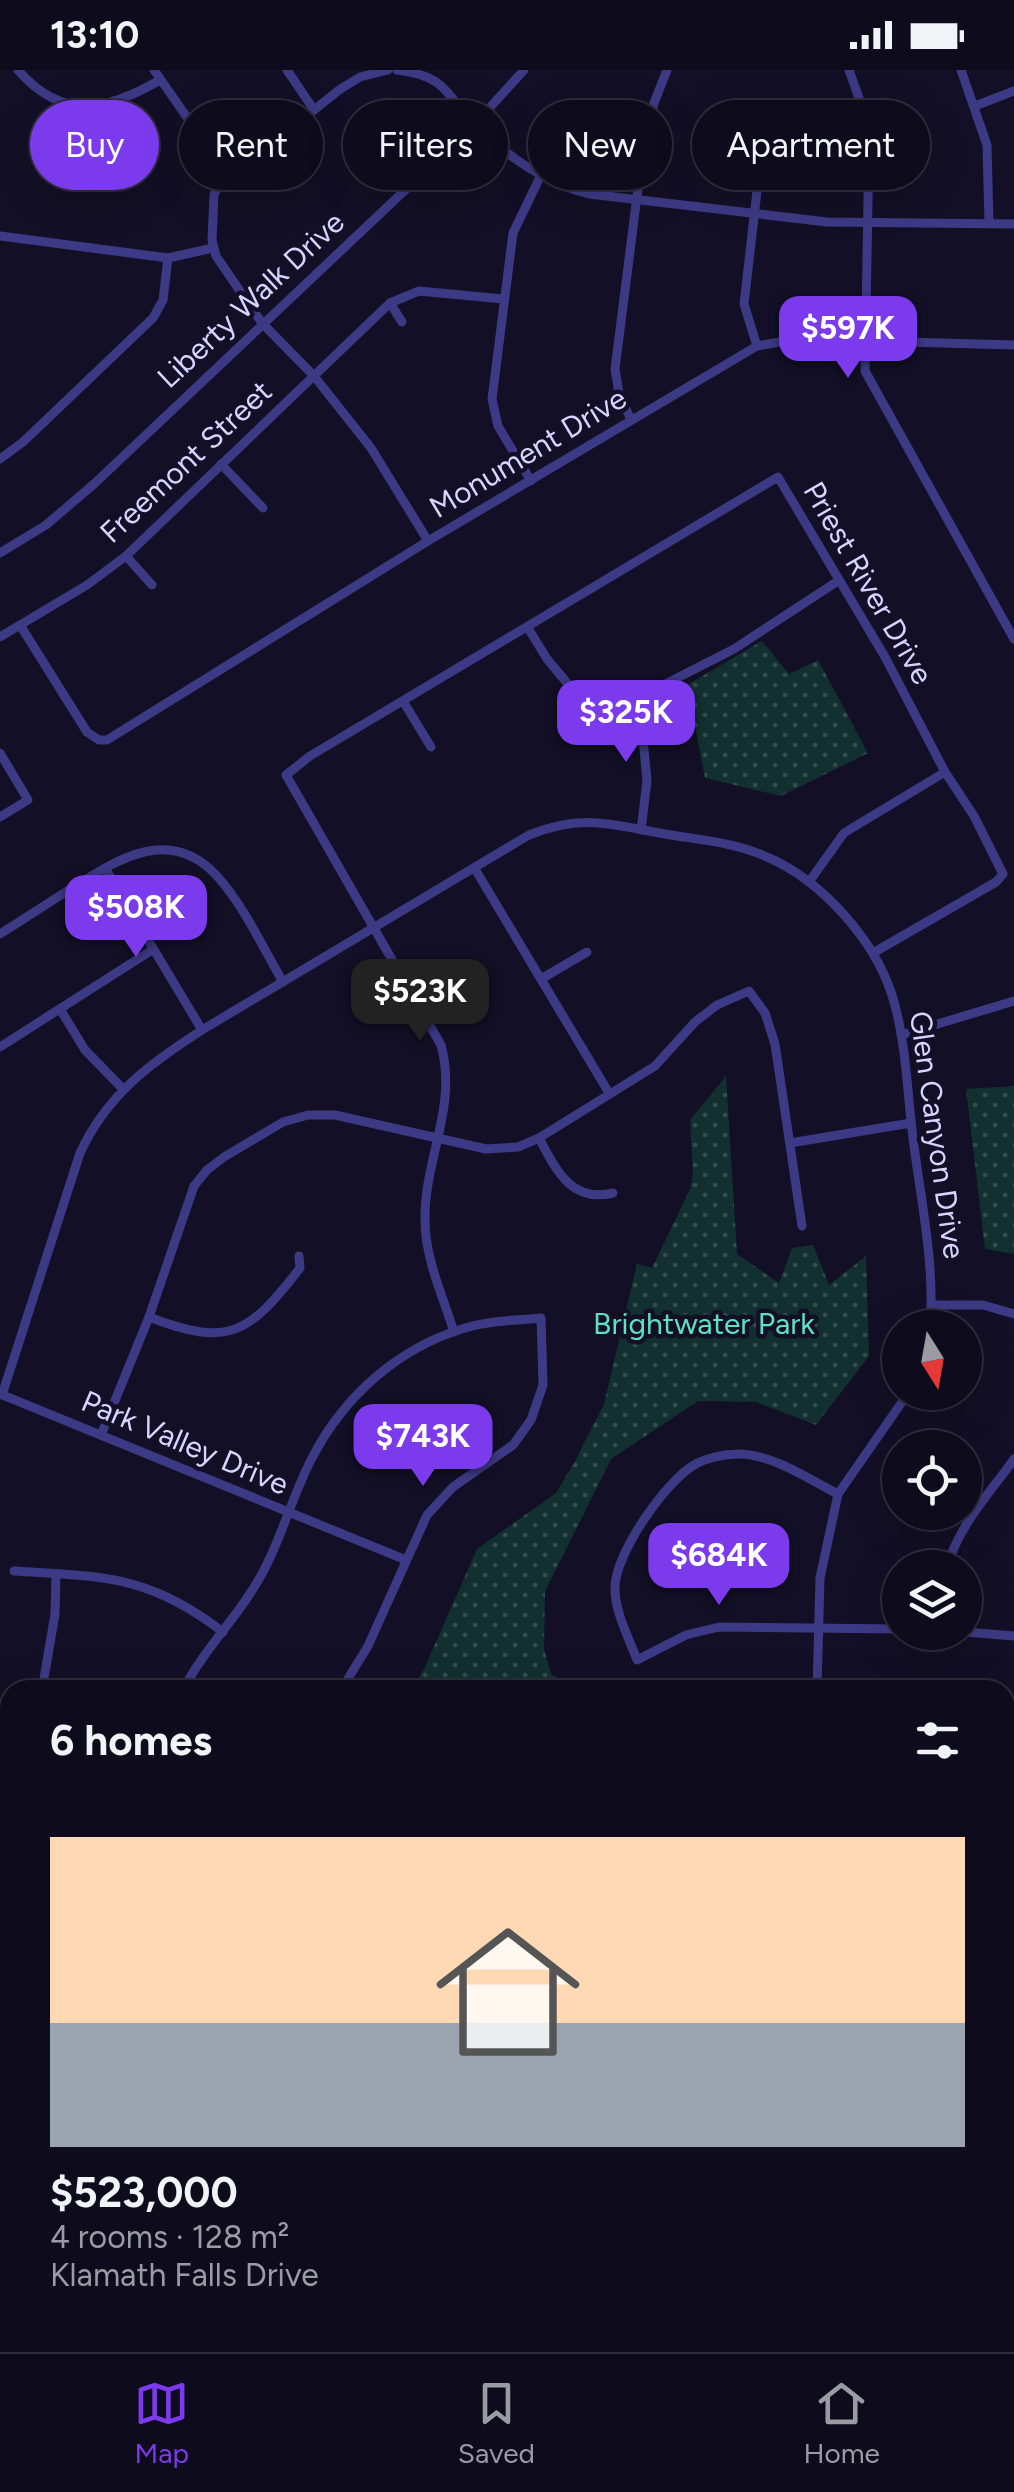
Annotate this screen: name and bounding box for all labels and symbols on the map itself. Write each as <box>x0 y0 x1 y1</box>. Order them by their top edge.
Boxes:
street label: Liberty Walk Drive <box>150 204 352 396</box>
pin: $597K <box>778 296 918 381</box>
street label: Freemont Street <box>92 373 279 551</box>
street label: Monument Drive <box>423 379 633 526</box>
street label: Priest River Drive <box>795 475 941 691</box>
pin: $325K <box>556 680 696 765</box>
pin: $508K <box>66 875 206 960</box>
pin: $523K <box>350 959 490 1044</box>
street label: Glen Canyon Drive <box>902 1009 973 1261</box>
park label: Brightwater Park <box>593 1305 815 1342</box>
north arrow <box>882 1310 982 1410</box>
street label: Park Valley Drive <box>76 1382 294 1503</box>
pin: $743K <box>353 1404 493 1489</box>
pin: $684K <box>649 1523 789 1608</box>

